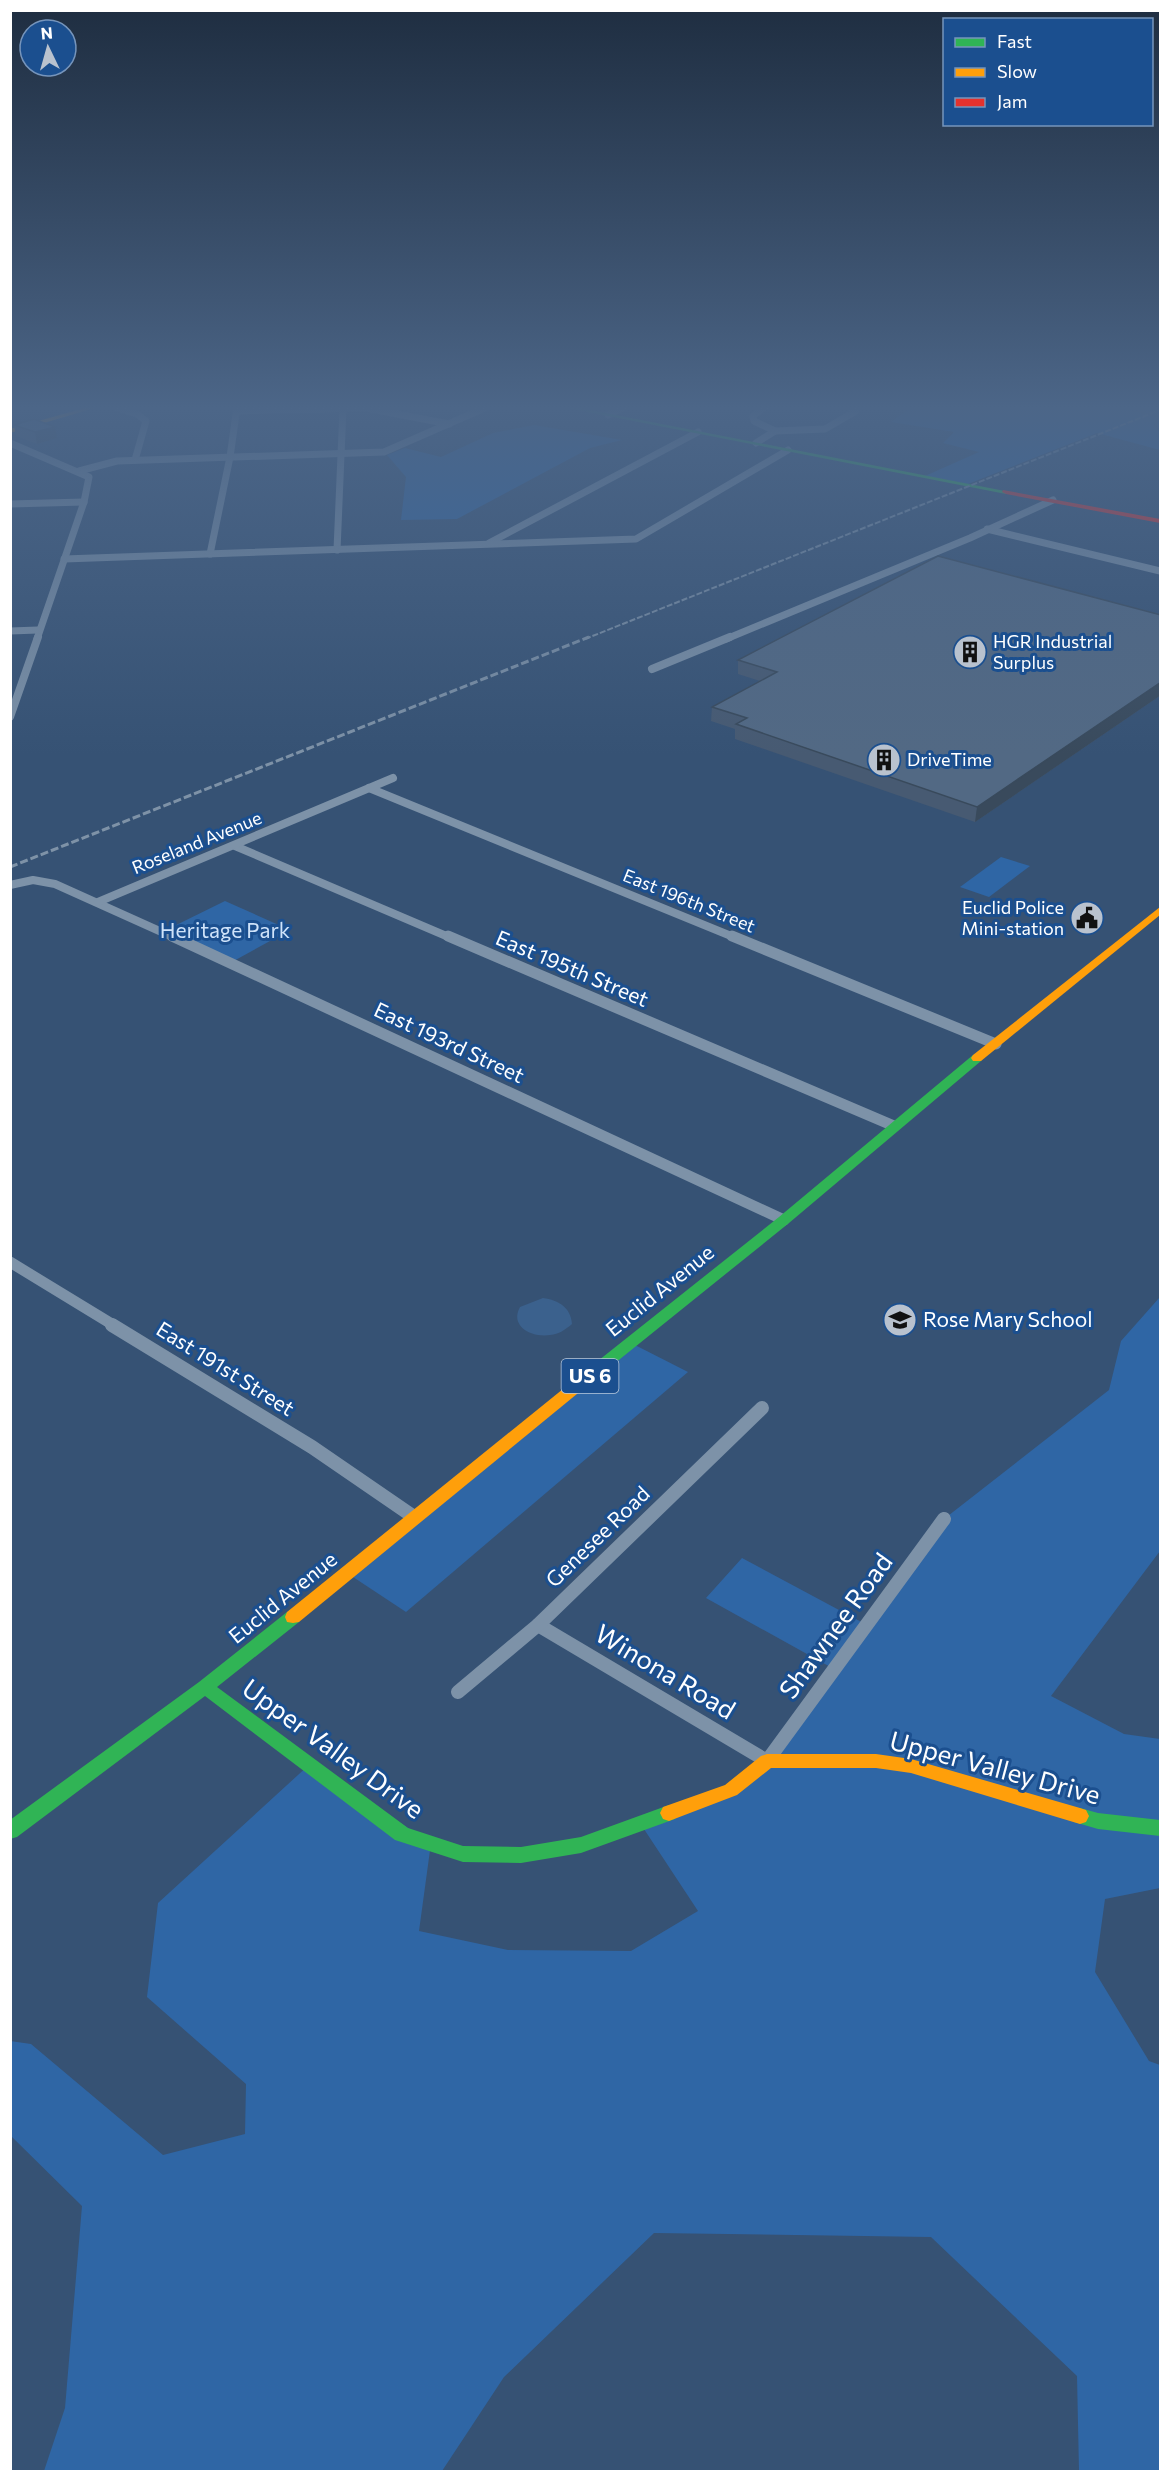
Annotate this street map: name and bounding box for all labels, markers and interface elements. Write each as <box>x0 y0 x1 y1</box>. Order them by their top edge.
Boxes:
north arrow <box>18 18 78 78</box>
legend <box>943 18 1153 126</box>
text: N <box>40 23 53 43</box>
text: Fast <box>997 30 1032 52</box>
text: Slow <box>997 60 1037 82</box>
text: Jam <box>997 90 1027 112</box>
place label: HGR Industrial Surplus <box>993 630 1112 673</box>
building icon: HGR Industrial Surplus <box>952 634 988 670</box>
building icon: DriveTime <box>866 742 902 778</box>
place label: DriveTime <box>907 748 992 770</box>
street label: Roseland Avenue <box>129 806 265 878</box>
street label: East 196th Street <box>620 864 759 937</box>
place label: Euclid Police Mini-station <box>962 896 1064 939</box>
public building icon: Euclid Police Mini-station <box>1069 900 1105 936</box>
park label: Heritage Park <box>160 917 290 942</box>
street label: East 195th Street <box>493 924 653 1011</box>
street label: East 193rd Street <box>371 996 529 1087</box>
street label: Euclid Avenue <box>600 1239 718 1341</box>
school or university icon: Rose Mary School <box>882 1302 918 1338</box>
place label: Rose Mary School <box>923 1306 1093 1331</box>
street label: East 191st Street <box>152 1315 299 1420</box>
road number: US 6 <box>562 1359 618 1393</box>
street label: Genesee Road <box>540 1480 654 1592</box>
street label: Euclid Avenue <box>223 1546 341 1648</box>
street label: Shawnee Road <box>772 1546 898 1704</box>
street label: Winona Road <box>590 1617 741 1725</box>
street label: Upper Valley Drive <box>237 1672 431 1824</box>
street label: Upper Valley Drive <box>887 1724 1104 1810</box>

